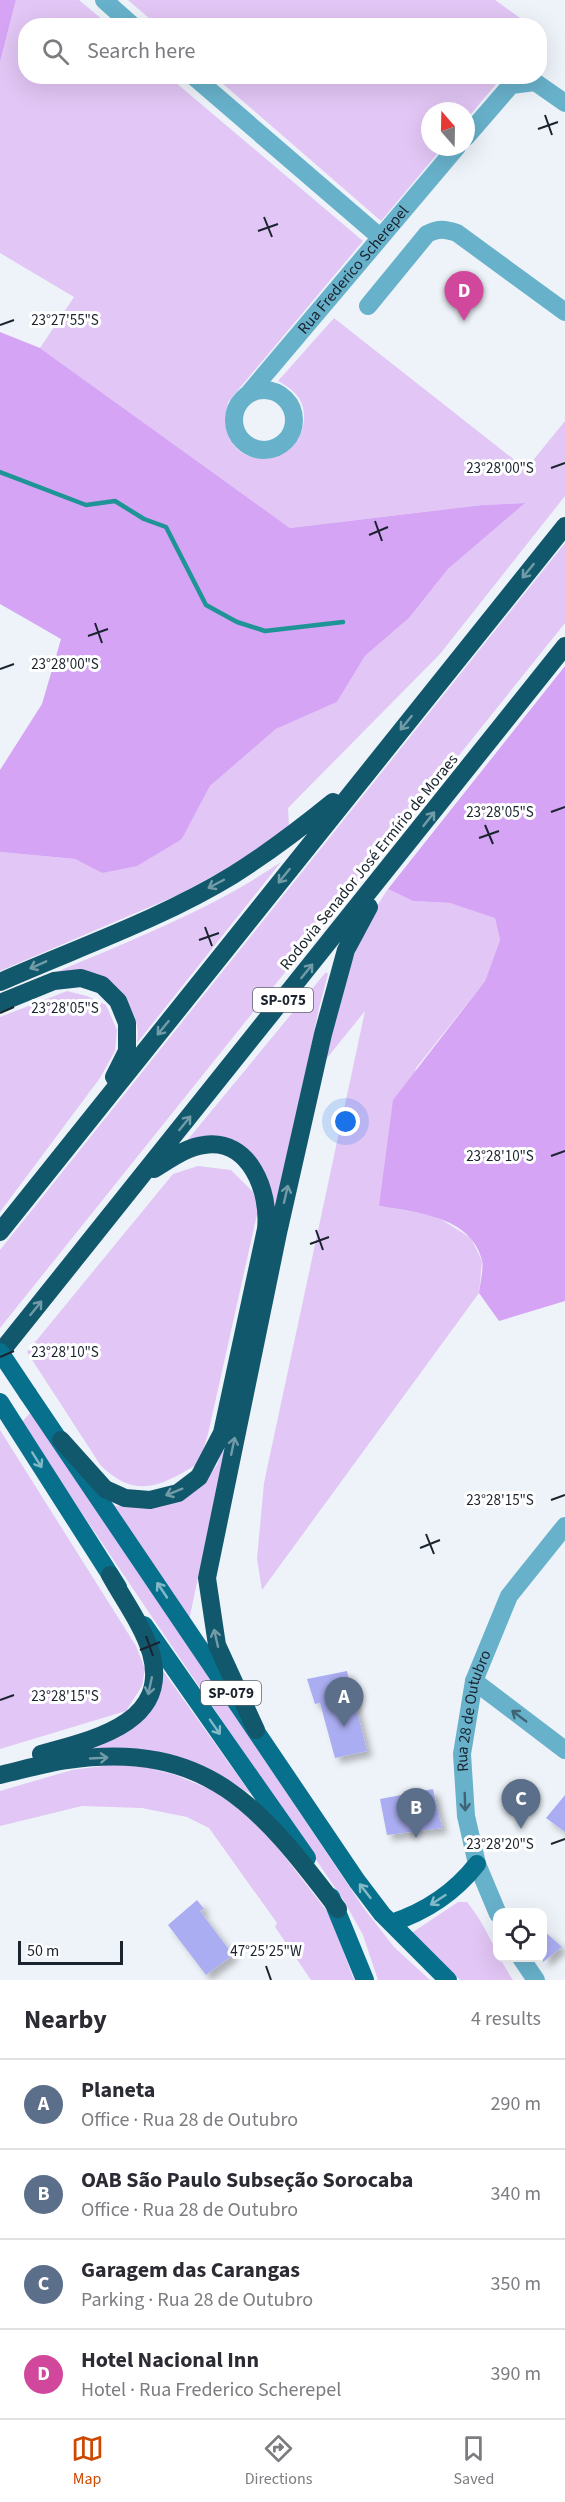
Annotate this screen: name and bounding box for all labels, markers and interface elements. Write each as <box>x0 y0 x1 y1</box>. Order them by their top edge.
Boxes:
search box <box>18 18 547 84</box>
icon: search <box>39 35 72 68</box>
text: Search here <box>87 35 195 67</box>
north arrow <box>421 102 475 156</box>
street label: Rua Frederico Scherepel <box>293 201 414 339</box>
pin: D <box>444 272 484 321</box>
text: 23°27'55"S <box>31 310 99 331</box>
text: 23°28'00"S <box>466 458 534 479</box>
one-way arrow <box>522 563 535 579</box>
text: 23°28'00"S <box>31 654 99 675</box>
one-way arrow <box>400 715 413 731</box>
street label: Rodovia Senador José Ermírio de Moraes <box>275 749 463 975</box>
text: 23°28'05"S <box>466 802 534 823</box>
one-way arrow <box>423 811 436 827</box>
one-way arrow <box>278 867 291 883</box>
one-way arrow <box>207 879 225 891</box>
one-way arrow <box>30 960 48 971</box>
one-way arrow <box>300 964 314 979</box>
road number: SP-075 <box>253 988 313 1012</box>
text: 23°28'05"S <box>31 998 99 1019</box>
one-way arrow <box>156 1020 169 1036</box>
your location <box>331 1107 360 1136</box>
one-way arrow <box>178 1115 191 1131</box>
text: 23°28'10"S <box>466 1146 534 1167</box>
one-way arrow <box>281 1185 293 1204</box>
one-way arrow <box>30 1300 43 1316</box>
text: 23°28'10"S <box>31 1342 99 1363</box>
one-way arrow <box>228 1437 239 1456</box>
one-way arrow <box>31 1451 43 1468</box>
one-way arrow <box>166 1488 184 1499</box>
text: 23°28'15"S <box>466 1490 534 1511</box>
one-way arrow <box>156 1583 168 1599</box>
one-way arrow <box>210 1629 222 1648</box>
street label: Rua 28 de Outubro <box>451 1647 497 1773</box>
one-way arrow <box>144 1676 156 1695</box>
pin: A <box>324 1678 364 1727</box>
road number: SP-079 <box>201 1681 261 1705</box>
text: 23°28'15"S <box>31 1686 99 1707</box>
one-way arrow <box>512 1709 528 1722</box>
one-way arrow <box>209 1718 221 1734</box>
one-way arrow <box>88 1752 108 1763</box>
pin: C <box>502 1780 540 1829</box>
pin: B <box>396 1788 436 1838</box>
one-way arrow <box>460 1791 471 1811</box>
text: 23°28'20"S <box>466 1834 534 1855</box>
one-way arrow <box>359 1884 371 1900</box>
one-way arrow <box>430 1894 447 1906</box>
map controls <box>493 1908 547 1962</box>
button: locate <box>493 1908 547 1962</box>
scale bar <box>18 1938 123 1966</box>
text: 50 m <box>27 1940 59 1962</box>
text: 47°25'25"W <box>230 1941 302 1962</box>
text: Nearby <box>24 2001 107 2038</box>
text: 4 results <box>471 2005 541 2033</box>
text: Planeta <box>81 2074 155 2106</box>
text: A <box>38 2090 49 2118</box>
text: 290 m <box>491 2090 541 2118</box>
text: Office · Rua 28 de Outubro <box>81 2106 298 2134</box>
text: OAB São Paulo Subseção Sorocaba <box>81 2164 413 2196</box>
text: B <box>37 2180 50 2208</box>
text: 340 m <box>491 2180 541 2208</box>
text: Office · Rua 28 de Outubro <box>81 2196 298 2224</box>
text: Garagem das Carangas <box>81 2254 300 2286</box>
text: C <box>38 2270 49 2298</box>
text: 350 m <box>491 2270 541 2298</box>
text: Parking · Rua 28 de Outubro <box>81 2286 313 2314</box>
text: Hotel Nacional Inn <box>81 2344 259 2376</box>
text: D <box>37 2360 50 2388</box>
text: 390 m <box>491 2360 541 2388</box>
text: Hotel · Rua Frederico Scherepel <box>81 2376 341 2404</box>
tab: Map <box>71 2432 104 2490</box>
tab: Directions <box>245 2432 312 2490</box>
tab: Saved <box>454 2432 494 2490</box>

